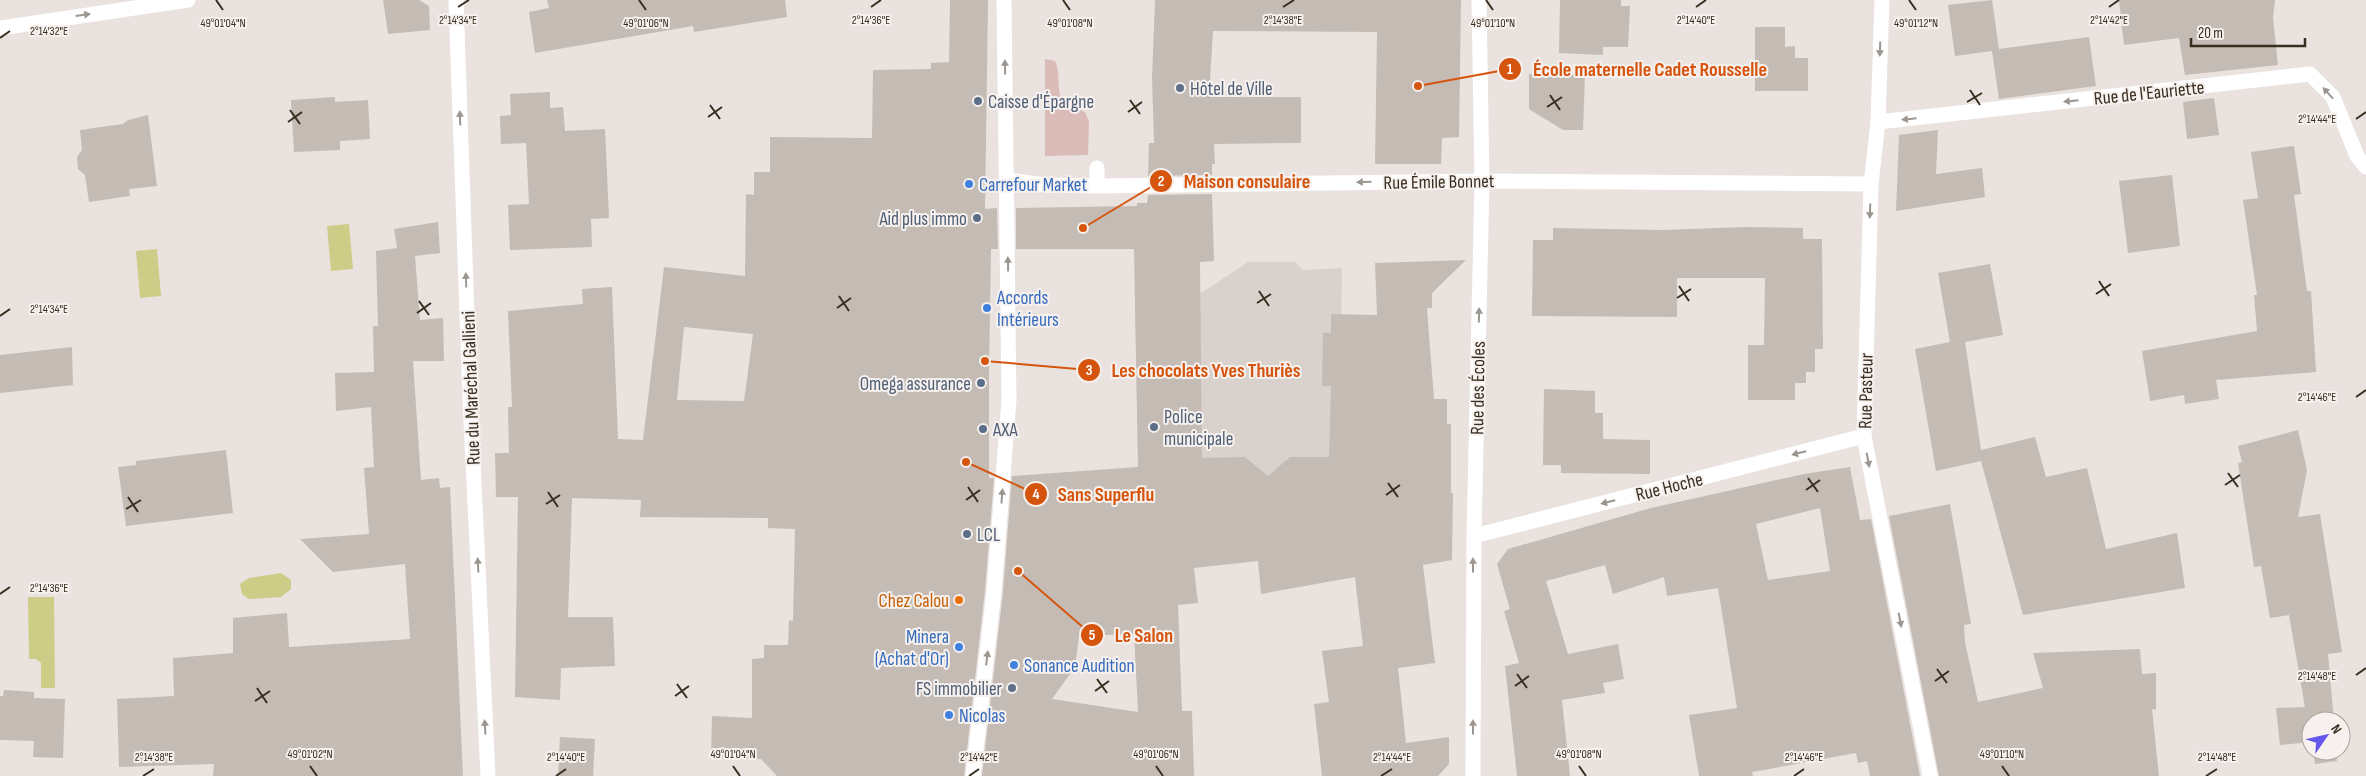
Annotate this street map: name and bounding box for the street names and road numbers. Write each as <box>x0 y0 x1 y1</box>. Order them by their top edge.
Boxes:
street label: Rue de l'Eauriette <box>2093 76 2206 111</box>
street label: Rue Émile Bonnet <box>1383 170 1495 195</box>
street label: Rue du Maréchal Gallieni <box>457 310 486 465</box>
street label: Rue des Écoles <box>1466 341 1491 435</box>
street label: Rue Pasteur <box>1854 352 1879 429</box>
street label: Rue Hoche <box>1633 468 1705 507</box>

